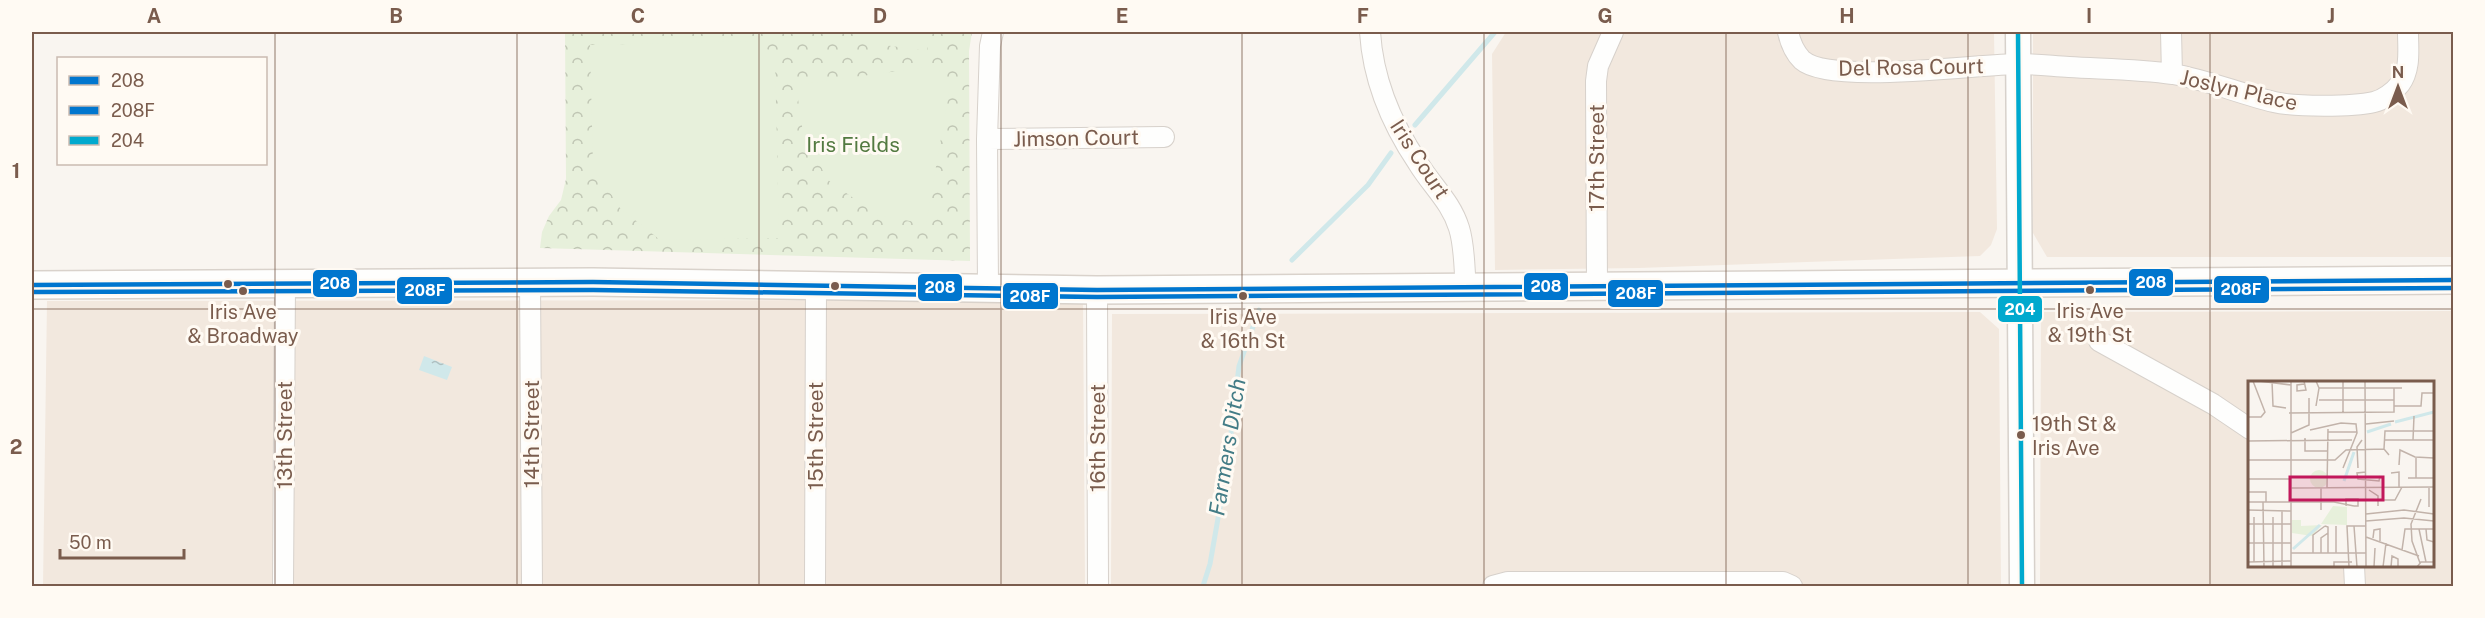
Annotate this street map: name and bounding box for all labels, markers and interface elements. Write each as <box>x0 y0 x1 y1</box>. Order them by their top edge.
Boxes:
text: A <box>147 4 161 28</box>
text: B <box>389 4 403 28</box>
text: C <box>631 4 645 28</box>
text: D <box>873 4 887 28</box>
text: E <box>1116 4 1128 28</box>
text: F <box>1357 4 1369 28</box>
text: G <box>1597 4 1613 28</box>
text: H <box>1839 4 1855 28</box>
text: I <box>2086 4 2092 28</box>
text: J <box>2327 4 2335 28</box>
street label: Del Rosa Court <box>1838 53 1984 81</box>
legend <box>57 57 267 165</box>
north arrow <box>2368 57 2428 117</box>
text: N <box>2392 63 2404 82</box>
street label: Joslyn Place <box>2178 64 2300 116</box>
text: 208 <box>111 70 144 91</box>
text: 208F <box>111 100 155 121</box>
street label: 17th Street <box>1584 104 1609 212</box>
street label: Iris Court <box>1385 115 1455 203</box>
street label: Jimson Court <box>1013 124 1139 152</box>
text: 204 <box>111 130 144 151</box>
park label: Iris Fields <box>806 132 900 157</box>
text: 1 <box>12 159 20 183</box>
line badge: 208 <box>2128 268 2174 297</box>
line badge: 208 <box>312 269 358 298</box>
line badge: 208 <box>1523 272 1569 301</box>
line badge: 208 <box>917 273 963 302</box>
text: 208 <box>2135 273 2167 292</box>
text: 208 <box>319 274 351 293</box>
line badge: 208F <box>2213 275 2270 304</box>
line badge: 208F <box>396 276 453 305</box>
text: 208 <box>1530 277 1562 296</box>
unlabelled marker <box>222 278 234 290</box>
text: 208 <box>924 278 956 297</box>
line badge: 208F <box>1607 279 1664 308</box>
unlabelled marker <box>829 280 841 292</box>
text: 208F <box>2221 280 2262 299</box>
text: 208F <box>405 281 446 300</box>
line badge: 208F <box>1002 282 1059 310</box>
text: 208F <box>1616 284 1657 303</box>
marker: Iris Ave & 19th St <box>2084 284 2096 296</box>
marker: Iris Ave & Broadway <box>237 285 249 297</box>
text: 208F <box>1010 287 1051 306</box>
marker: Iris Ave & 16th St <box>1237 290 1249 302</box>
line badge: 204 <box>1997 295 2043 323</box>
place label: Iris Ave & 19th St <box>2048 299 2132 347</box>
place label: Iris Ave & Broadway <box>187 300 299 348</box>
text: 204 <box>2005 300 2036 319</box>
place label: Iris Ave & 16th St <box>1201 305 1285 353</box>
water label: Farmers Ditch <box>1203 376 1251 518</box>
street label: 14th Street <box>519 380 544 488</box>
street label: 13th Street <box>272 381 297 489</box>
inset map <box>2248 381 2434 567</box>
street label: 15th Street <box>803 382 828 490</box>
street label: 16th Street <box>1085 384 1110 492</box>
place label: 19th St & Iris Ave <box>2032 412 2117 460</box>
marker: 19th St & Iris Ave <box>2015 429 2027 441</box>
text: 2 <box>10 435 22 459</box>
scale bar <box>60 522 184 560</box>
text: 50 m <box>69 532 112 553</box>

